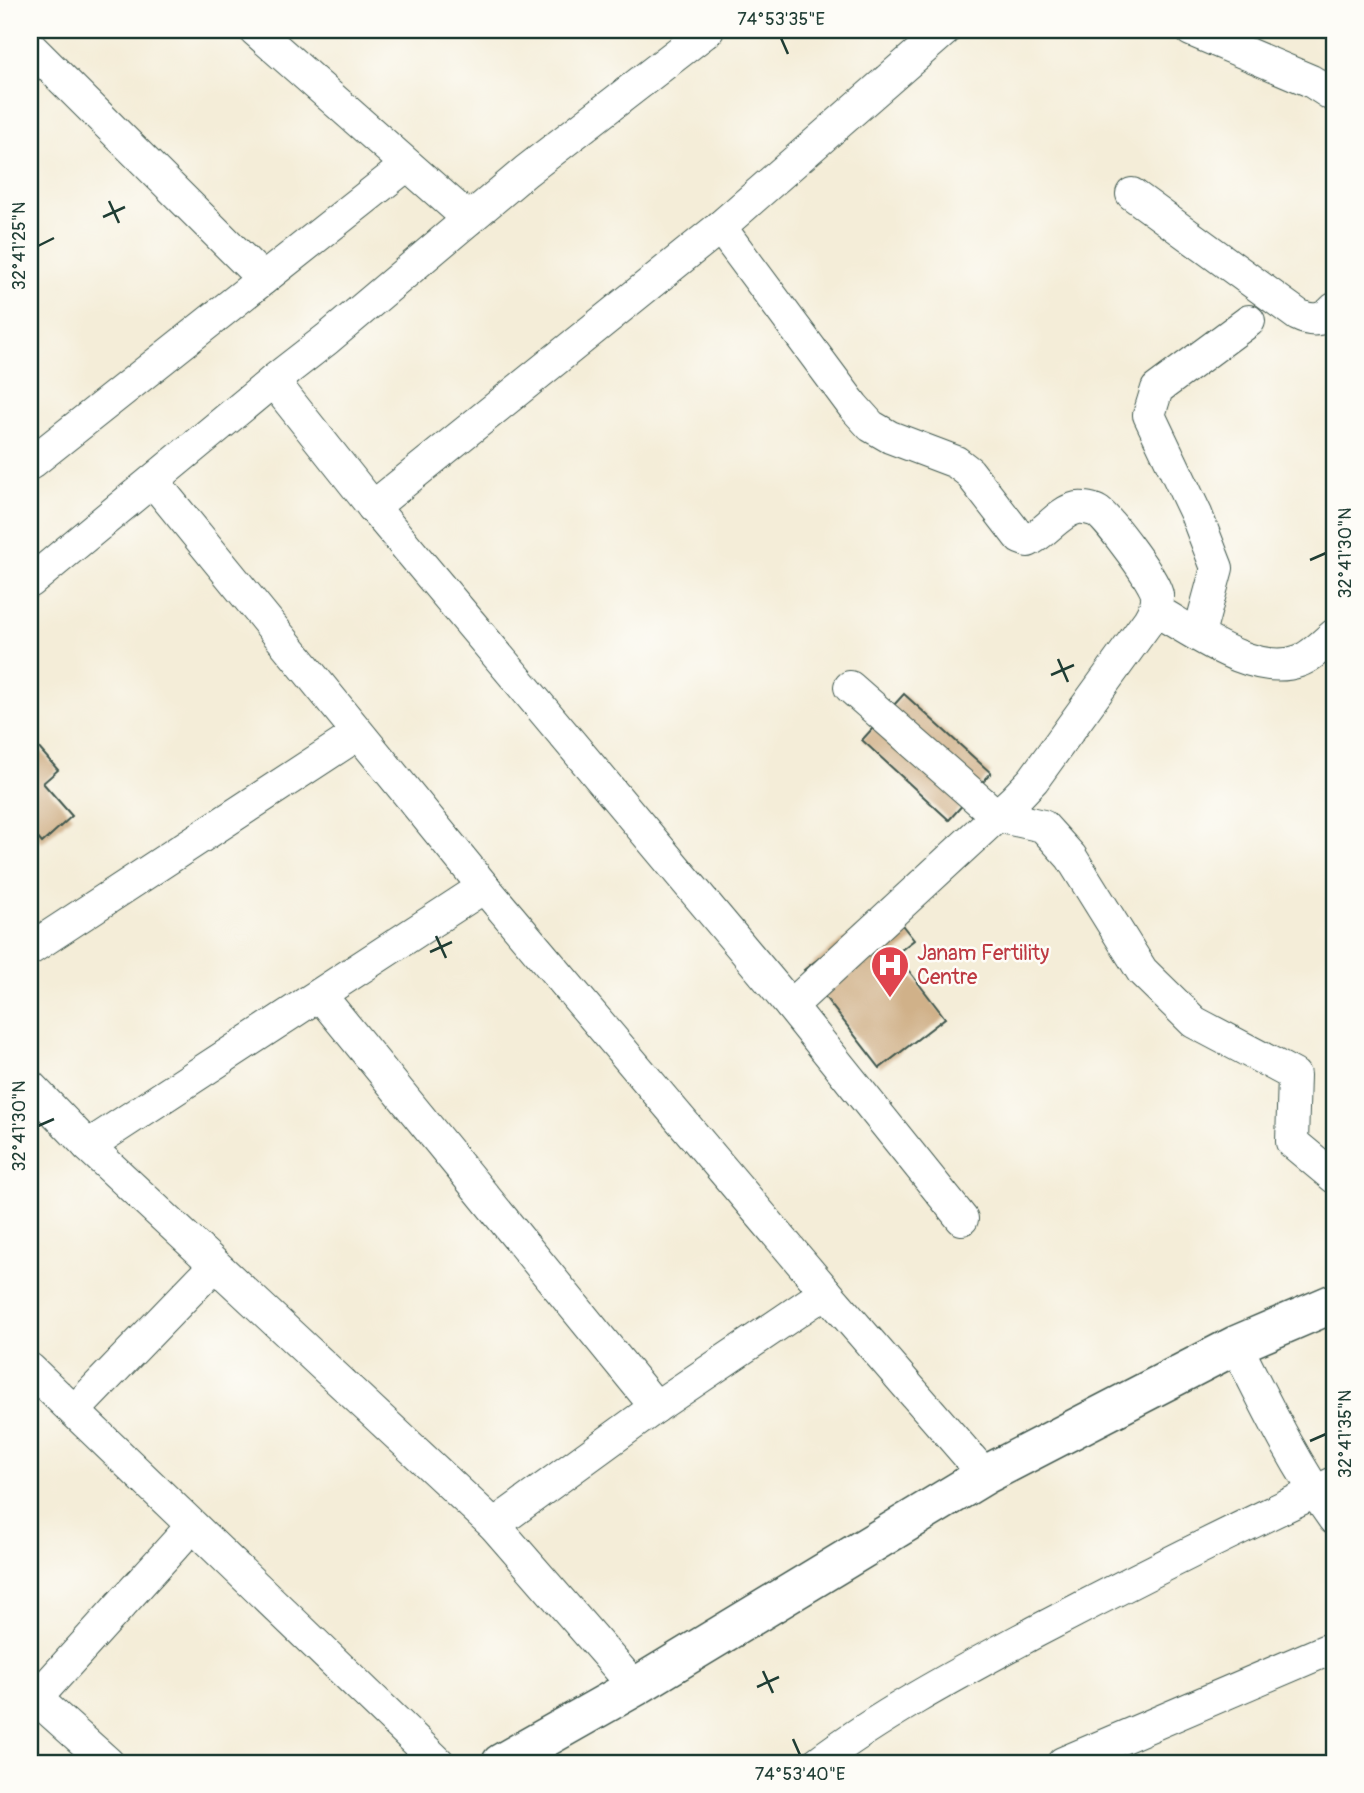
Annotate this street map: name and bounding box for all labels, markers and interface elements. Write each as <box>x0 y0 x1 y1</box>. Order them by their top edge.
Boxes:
text: 74°53'35"E <box>737 8 825 31</box>
text: 32°41'25"N <box>8 202 31 290</box>
text: 32°41'30"N <box>1334 508 1357 598</box>
place label: Janam Fertility Centre <box>917 940 1049 991</box>
hospital icon: Janam Fertility Centre <box>869 944 911 999</box>
text: 32°41'30"N <box>8 1081 31 1171</box>
text: 32°41'35"N <box>1334 1390 1357 1478</box>
text: 74°53'40"E <box>755 1763 845 1786</box>

